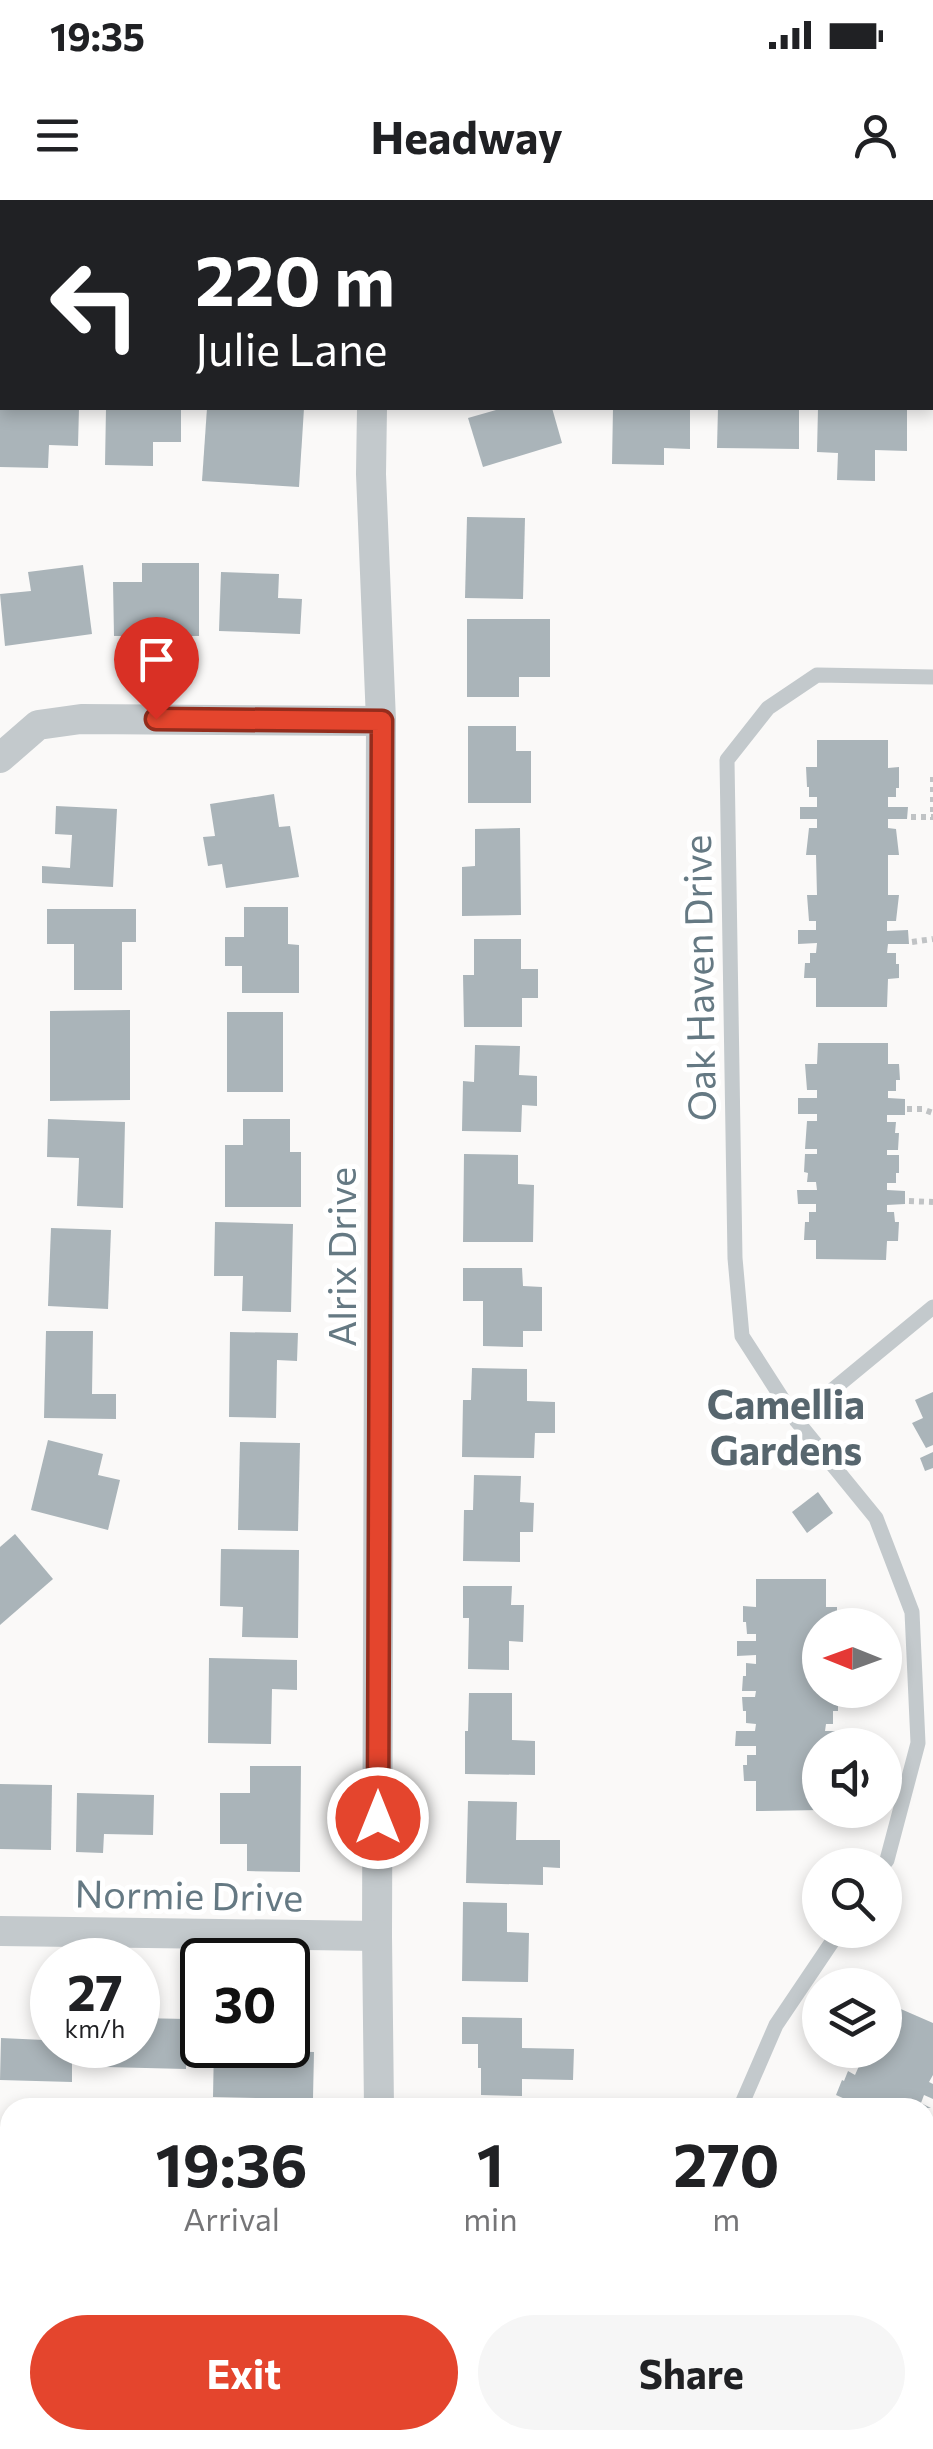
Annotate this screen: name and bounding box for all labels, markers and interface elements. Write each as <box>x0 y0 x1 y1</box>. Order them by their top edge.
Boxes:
text: 19:35 <box>50 12 145 59</box>
icon: menu <box>30 108 85 163</box>
text: Headway <box>370 108 563 163</box>
icon: person <box>848 108 903 163</box>
text: 220 m <box>195 235 395 320</box>
icon: left <box>30 240 160 370</box>
text: Julie Lane <box>195 320 387 375</box>
pin <box>114 617 199 720</box>
icon: arrive <box>129 632 184 687</box>
street label: Oak Haven Drive <box>672 834 724 1122</box>
street label: Alrix Drive <box>317 1167 364 1347</box>
district label: Camellia Gardens <box>707 1378 865 1473</box>
north arrow <box>802 1608 902 1708</box>
map controls <box>802 1608 902 2068</box>
button: sound <box>802 1728 902 1828</box>
position arrow <box>326 1766 430 1870</box>
button: search <box>802 1848 902 1948</box>
street label: Normie Drive <box>74 1869 304 1919</box>
speed limit sign: 30 <box>180 1938 310 2068</box>
text: 27 <box>67 1960 123 2021</box>
button: layers <box>802 1968 902 2068</box>
text: km/h <box>65 2013 125 2043</box>
text: 19:36 <box>156 2126 308 2199</box>
text: 1 <box>477 2126 504 2199</box>
text: 270 <box>673 2126 779 2199</box>
text: Arrival <box>183 2198 280 2238</box>
text: min <box>463 2198 518 2238</box>
text: m <box>712 2198 740 2238</box>
button: Exit <box>30 2315 458 2430</box>
button: Share <box>478 2315 905 2430</box>

